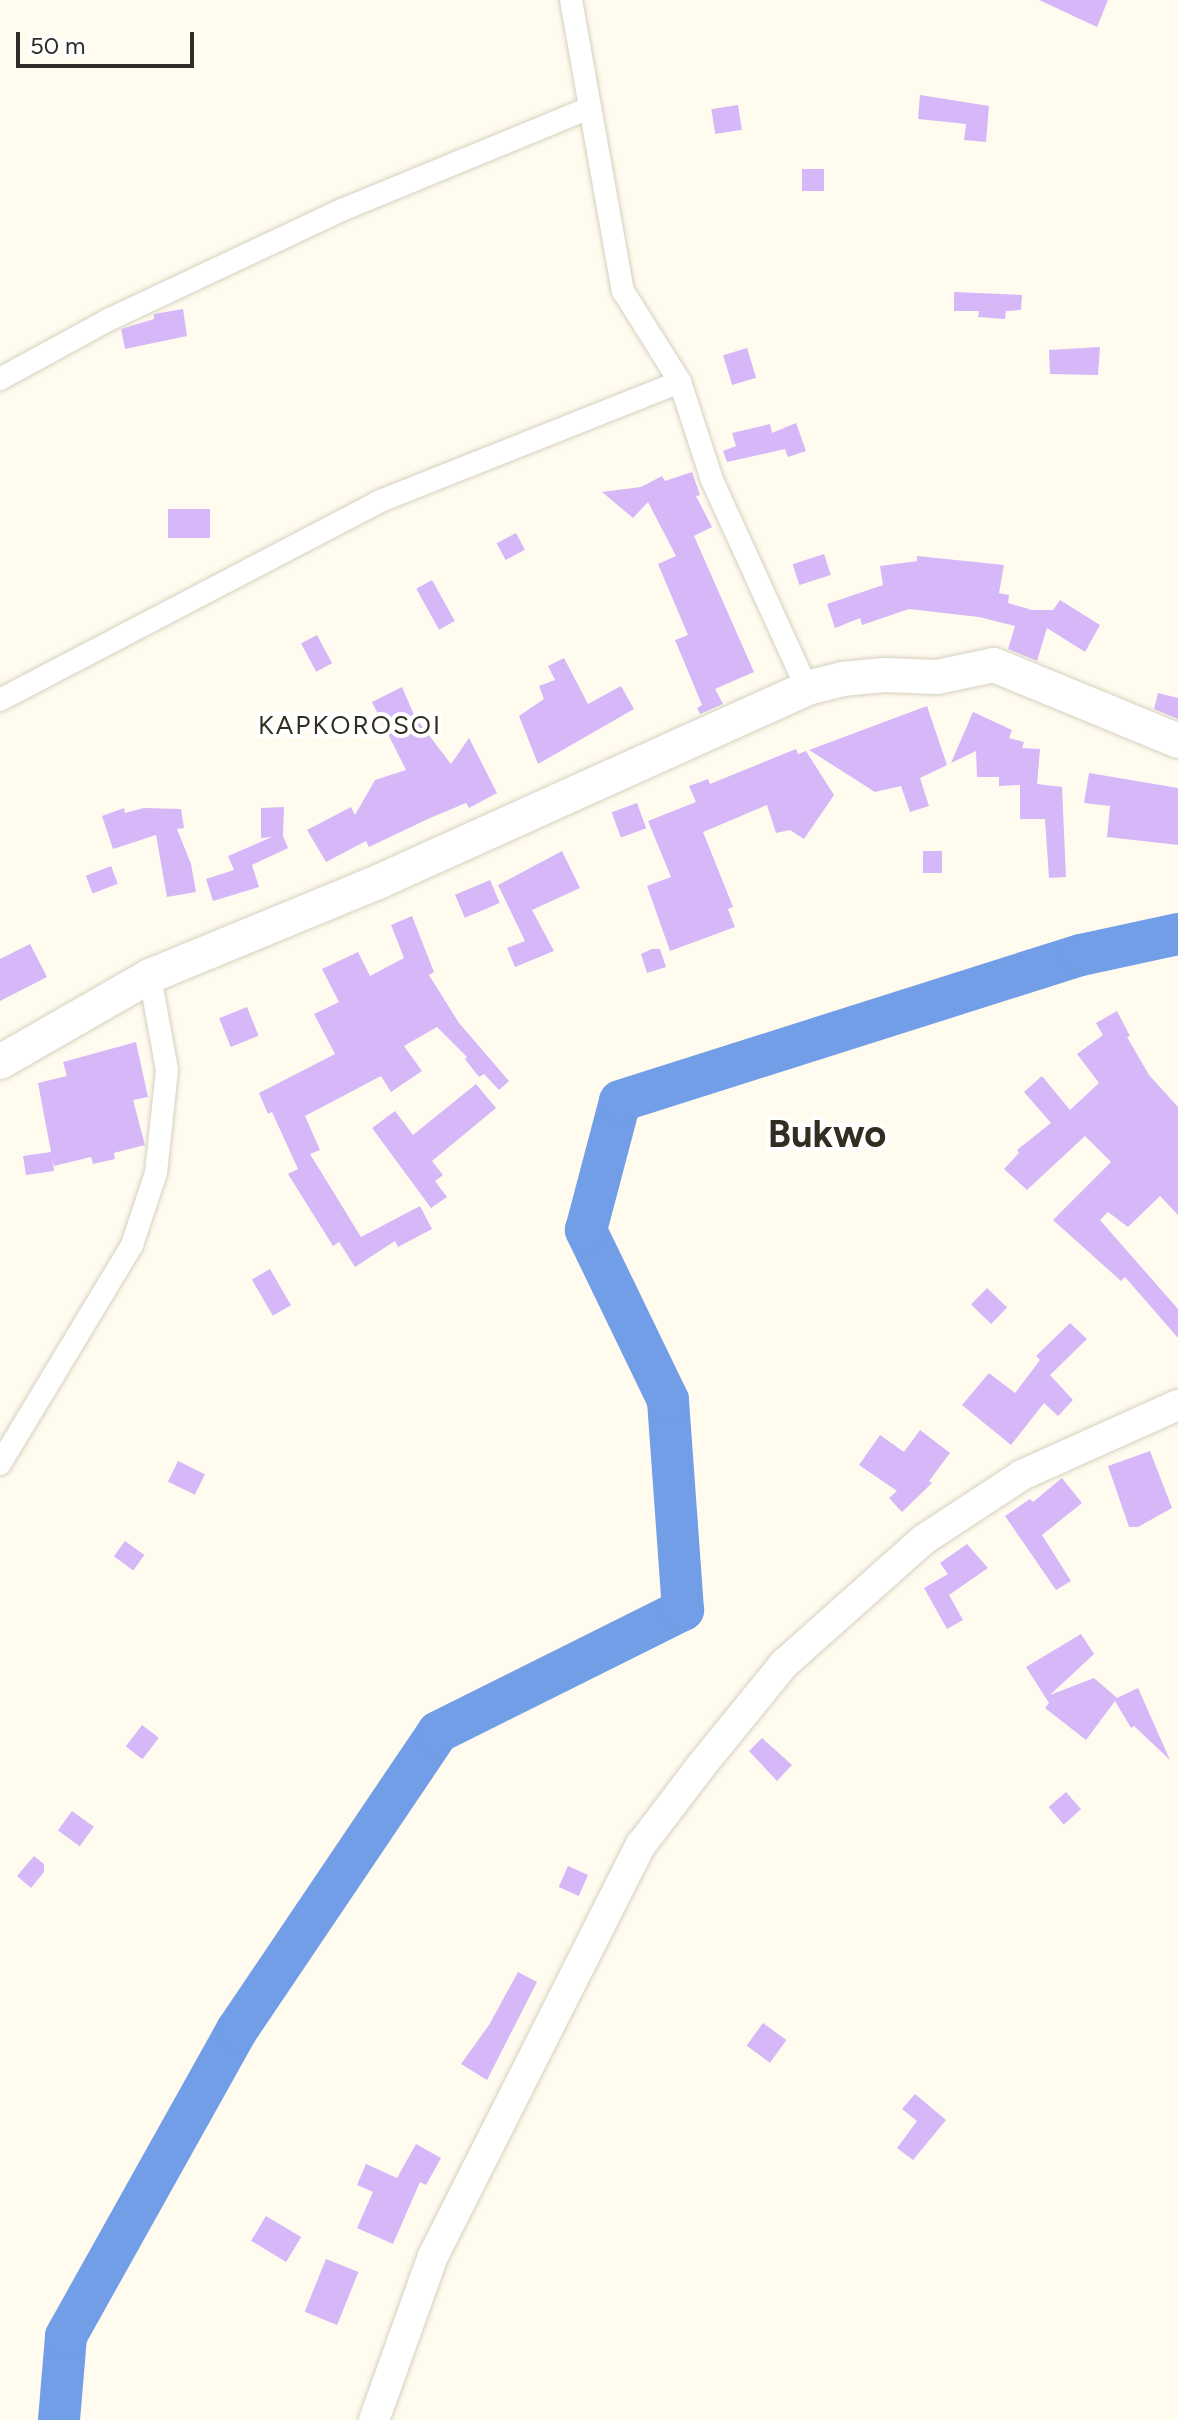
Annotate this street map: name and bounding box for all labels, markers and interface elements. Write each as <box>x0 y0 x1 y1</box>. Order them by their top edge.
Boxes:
scale bar <box>20 16 198 66</box>
text: 50 m <box>30 31 86 60</box>
district label: KAPKOROSOI <box>258 710 442 742</box>
district label: Bukwo <box>768 1112 886 1158</box>

